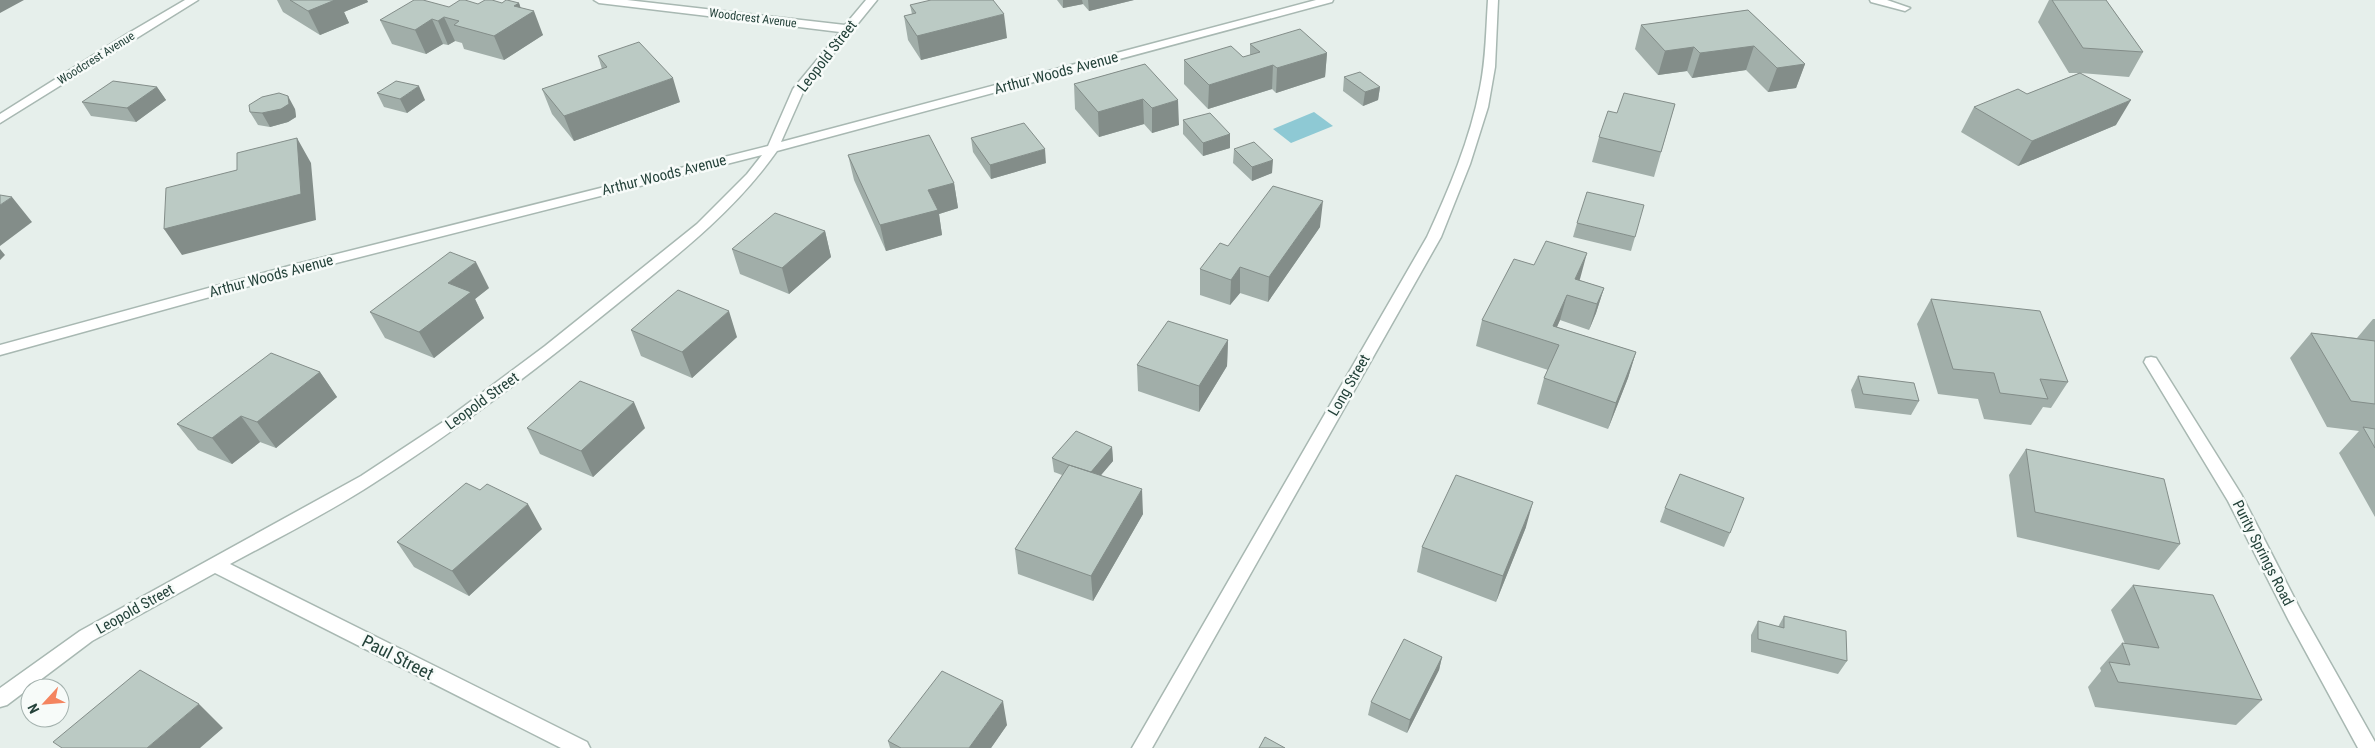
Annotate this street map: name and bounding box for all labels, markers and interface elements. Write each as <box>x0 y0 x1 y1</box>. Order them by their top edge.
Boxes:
street label: Woodcrest Avenue <box>708 6 798 30</box>
street label: Leopold Street <box>793 17 861 95</box>
street label: Woodcrest Avenue <box>55 29 137 87</box>
street label: Arthur Woods Avenue <box>992 48 1120 98</box>
street label: Arthur Woods Avenue <box>600 151 728 199</box>
street label: Arthur Woods Avenue <box>207 251 335 301</box>
street label: Long Street <box>1324 351 1374 419</box>
street label: Leopold Street <box>442 368 522 434</box>
street label: Purity Springs Road <box>2229 497 2297 609</box>
street label: Leopold Street <box>93 580 177 638</box>
street label: Paul Street <box>359 630 437 684</box>
north arrow <box>20 678 70 728</box>
text: N <box>24 701 42 716</box>

